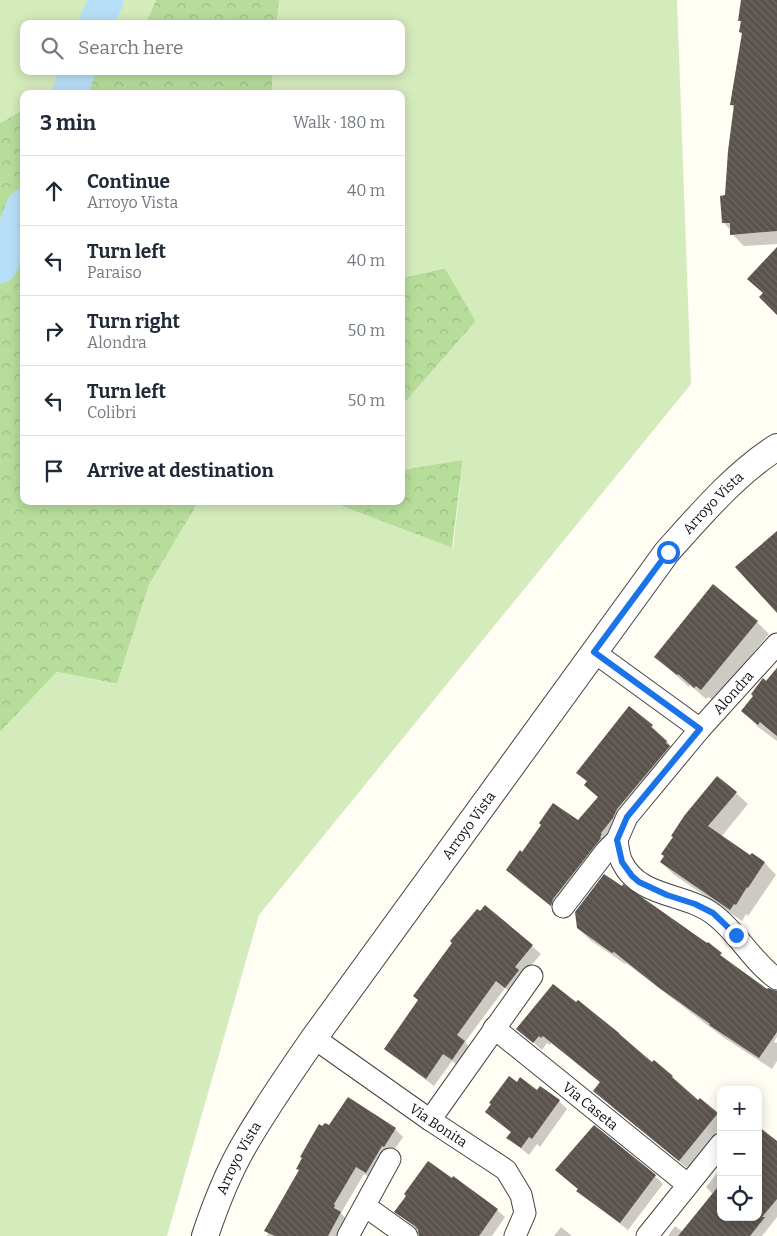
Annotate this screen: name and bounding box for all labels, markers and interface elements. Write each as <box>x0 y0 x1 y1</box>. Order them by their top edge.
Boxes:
search box <box>20 20 405 75</box>
icon: search <box>38 34 66 62</box>
text: Search here <box>78 36 183 59</box>
text: 3 min <box>40 110 96 136</box>
text: Walk · 180 m <box>293 113 385 132</box>
text: Continue <box>87 170 170 193</box>
icon: ahead <box>40 177 68 205</box>
text: 40 m <box>347 181 385 200</box>
text: Arroyo Vista <box>87 193 178 212</box>
text: Turn left <box>87 240 166 263</box>
icon: left <box>40 247 68 275</box>
text: 40 m <box>347 251 385 270</box>
text: Paraiso <box>87 263 142 282</box>
text: Turn right <box>87 310 180 333</box>
icon: right <box>40 317 68 345</box>
text: 50 m <box>348 321 385 340</box>
text: Alondra <box>87 333 147 352</box>
text: Turn left <box>87 380 166 403</box>
icon: left <box>40 387 68 415</box>
text: 50 m <box>348 391 385 410</box>
text: Colibri <box>87 403 136 422</box>
icon: arrive <box>40 457 68 485</box>
text: Arrive at destination <box>87 459 274 482</box>
street label: Arroyo Vista <box>679 468 747 538</box>
route start <box>657 541 680 564</box>
street label: Alondra <box>710 667 758 718</box>
street label: Arroyo Vista <box>439 788 499 863</box>
route end <box>725 924 748 947</box>
street label: Via Caseta <box>559 1079 622 1134</box>
map controls <box>717 1086 762 1221</box>
button: + <box>717 1086 762 1131</box>
street label: Via Bonita <box>406 1100 471 1151</box>
street label: Arroyo Vista <box>213 1118 265 1197</box>
button: − <box>717 1131 762 1176</box>
button: locate <box>717 1176 762 1221</box>

